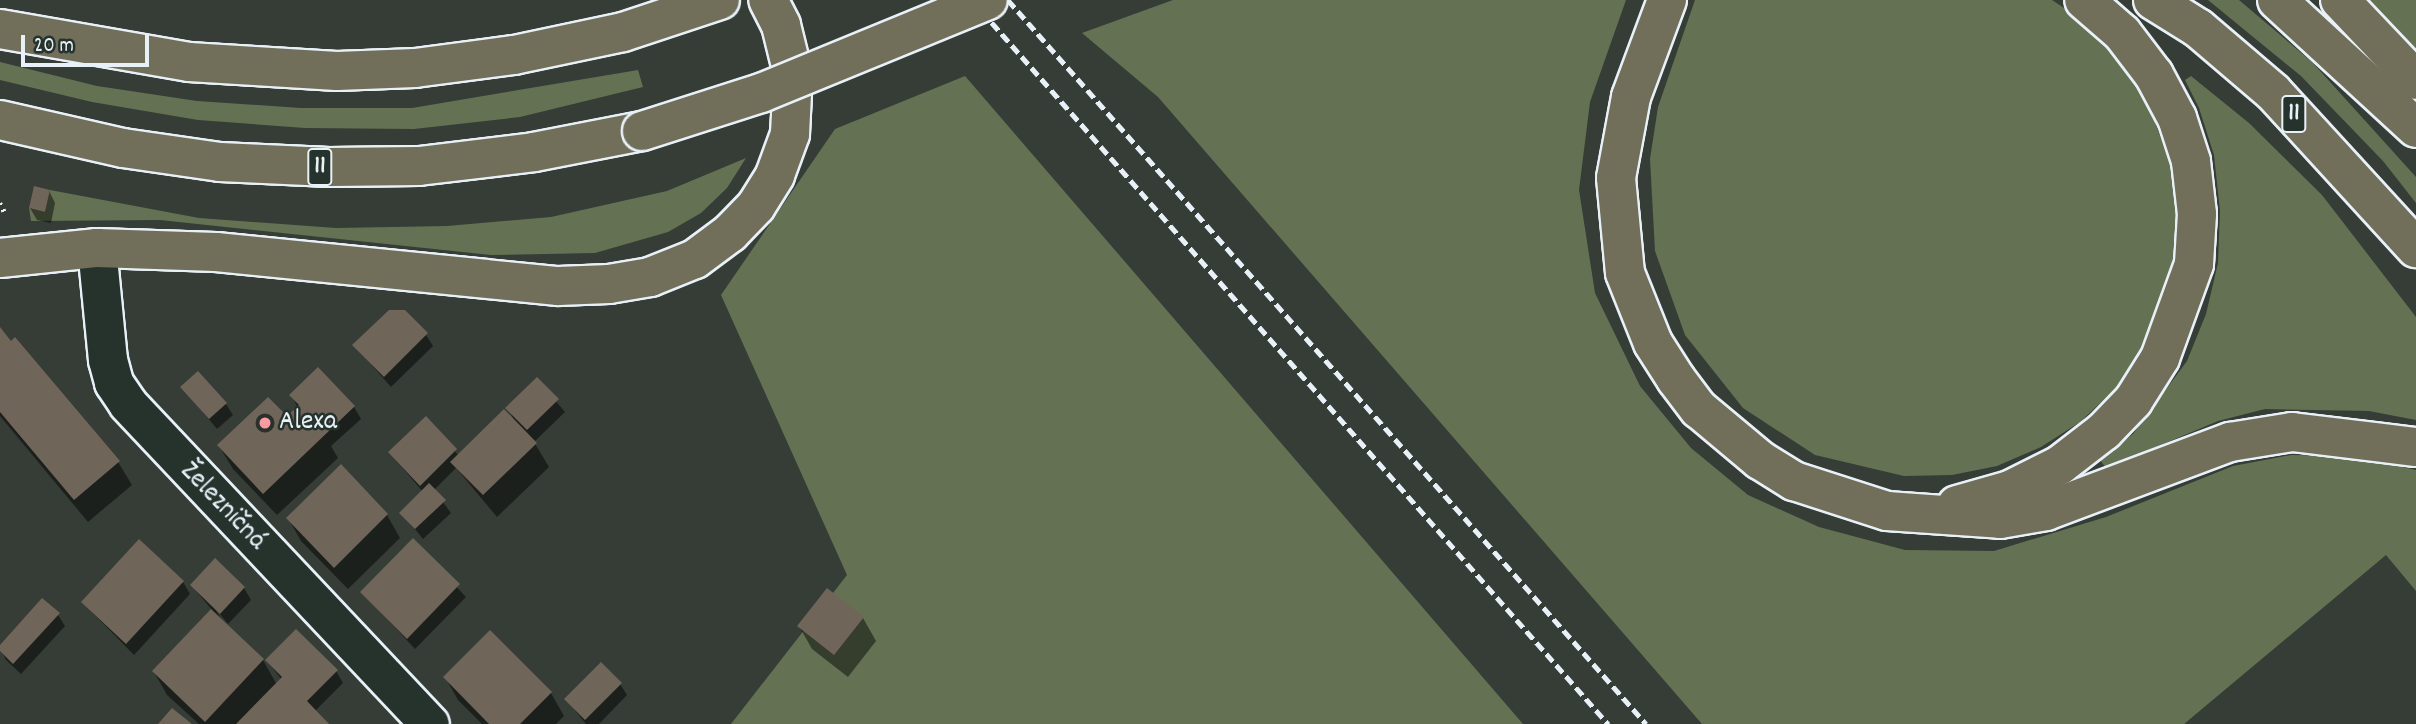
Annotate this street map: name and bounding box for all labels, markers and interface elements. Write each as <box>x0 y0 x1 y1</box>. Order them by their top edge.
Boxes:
scale bar <box>24 21 152 65</box>
text: 20 m <box>34 32 74 62</box>
road number: 11 <box>2280 91 2308 136</box>
road number: 11 <box>306 144 334 190</box>
place label: Alexa <box>279 406 337 440</box>
marker: Alexa <box>257 415 273 431</box>
street label: Železničná <box>171 456 273 558</box>

